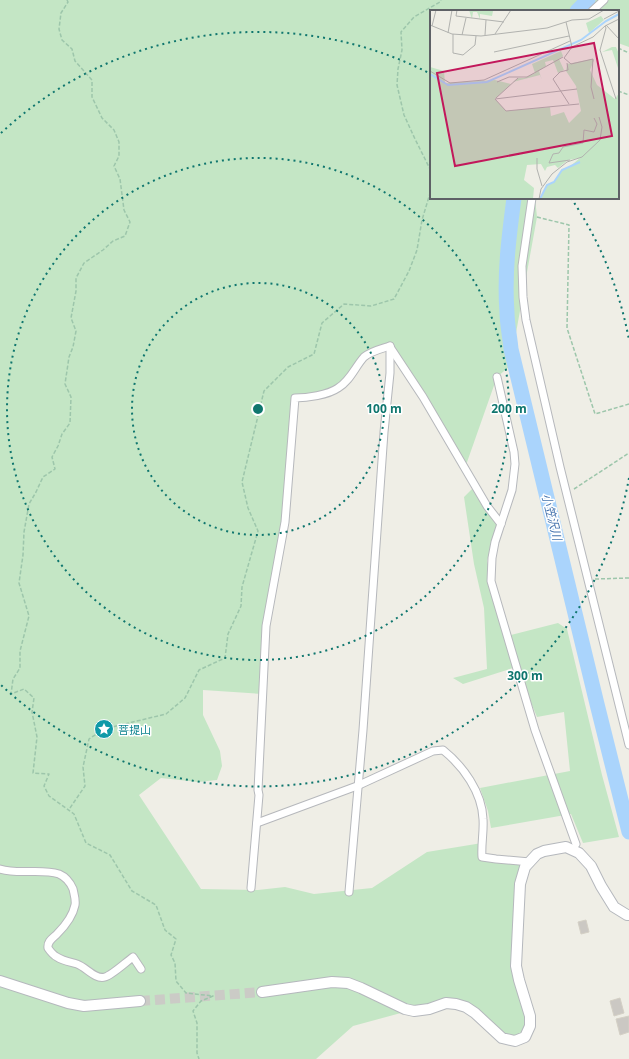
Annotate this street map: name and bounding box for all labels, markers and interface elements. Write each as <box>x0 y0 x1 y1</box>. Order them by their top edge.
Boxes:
inset map <box>430 10 619 199</box>
text: 100 m <box>366 400 402 417</box>
text: 200 m <box>491 400 527 417</box>
centre of rings <box>251 402 265 416</box>
water label: 小笠沢川 <box>538 492 567 544</box>
text: 300 m <box>507 667 543 684</box>
place icon: 菩提山 <box>93 718 115 740</box>
place label: 菩提山 <box>118 722 151 737</box>

